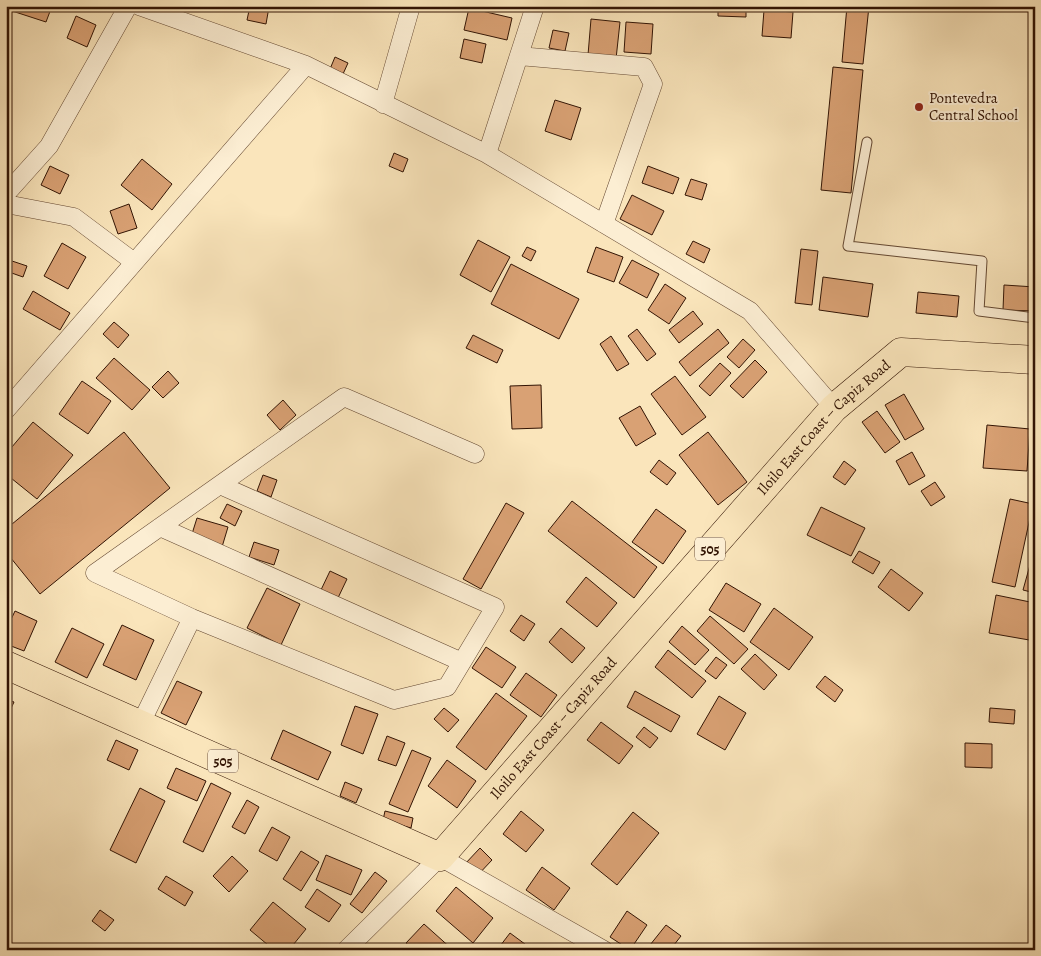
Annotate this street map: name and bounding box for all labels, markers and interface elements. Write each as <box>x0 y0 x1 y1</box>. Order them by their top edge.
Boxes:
place label: Pontevedra Central School <box>929 88 1018 125</box>
marker: Pontevedra Central School <box>913 101 925 113</box>
street label: Iloilo East Coast – Capiz Road <box>752 354 895 499</box>
road number: 505 <box>695 538 725 560</box>
street label: Iloilo East Coast – Capiz Road <box>485 652 622 804</box>
road number: 505 <box>208 749 238 772</box>

